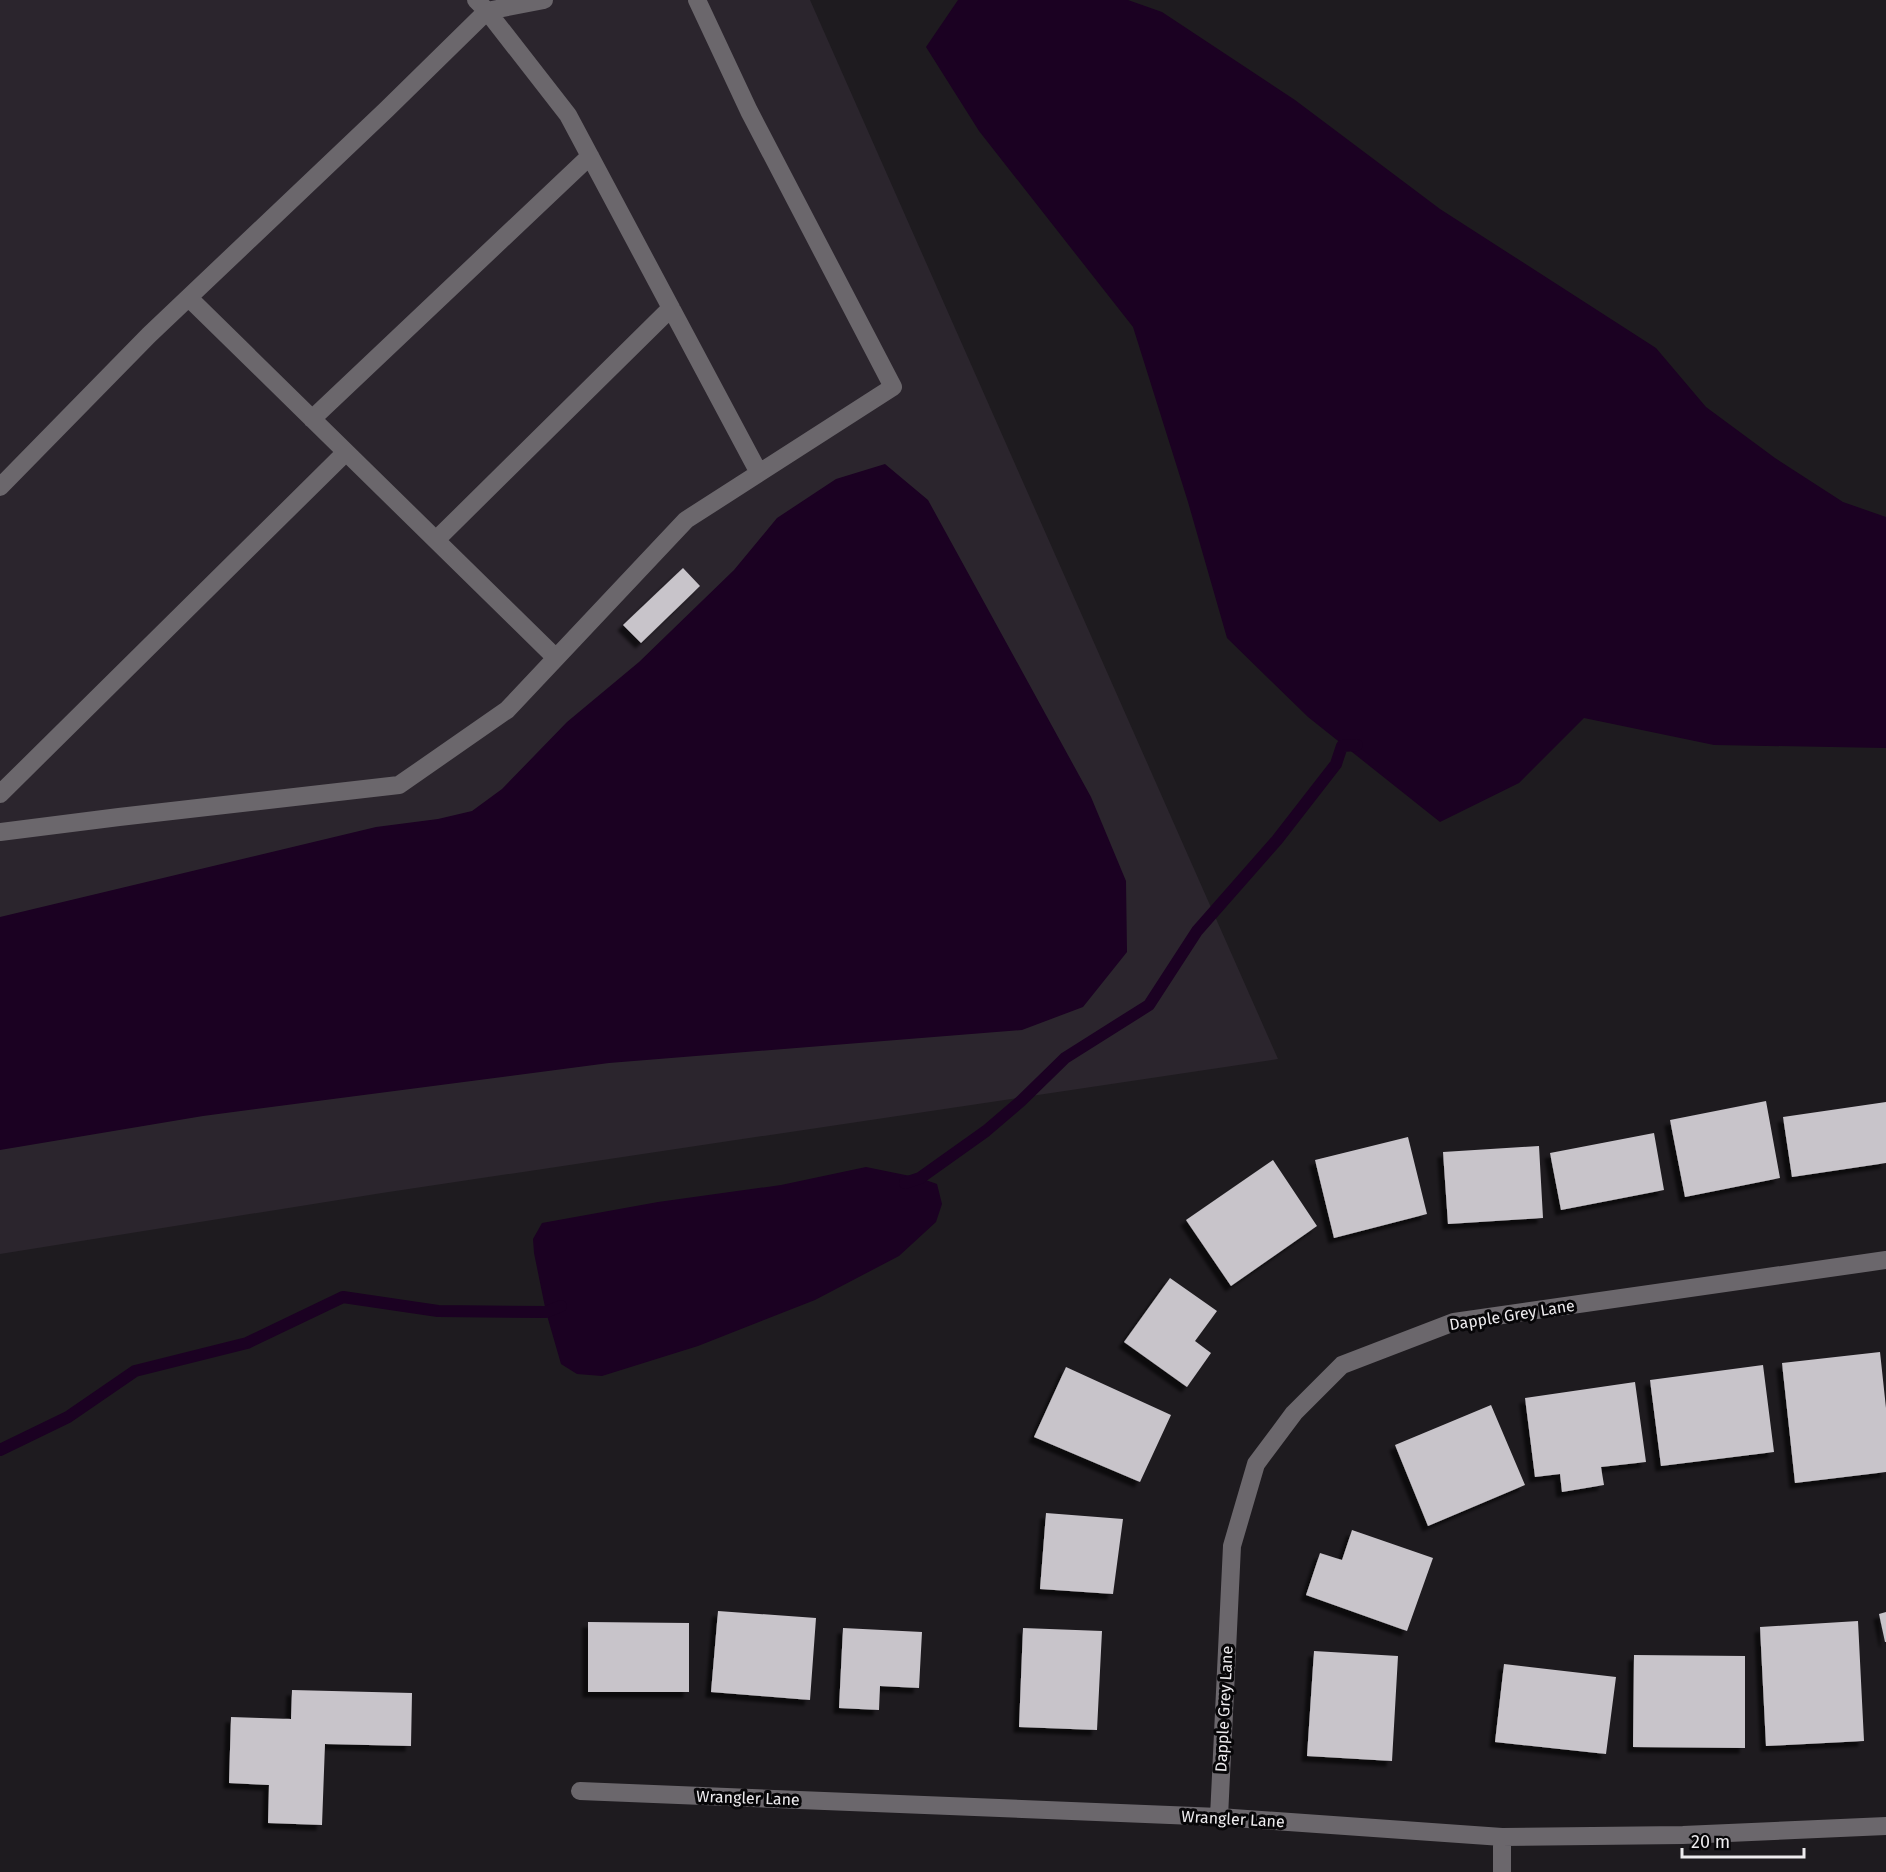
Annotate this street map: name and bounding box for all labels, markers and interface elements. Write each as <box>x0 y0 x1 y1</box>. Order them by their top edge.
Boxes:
street label: Dapple Grey Lane <box>1448 1296 1576 1334</box>
street label: Dapple Grey Lane <box>1211 1645 1237 1773</box>
street label: Wrangler Lane <box>696 1787 800 1809</box>
street label: Wrangler Lane <box>1181 1807 1285 1831</box>
scale bar <box>1682 1821 1804 1859</box>
text: 20 m <box>1691 1831 1730 1853</box>

